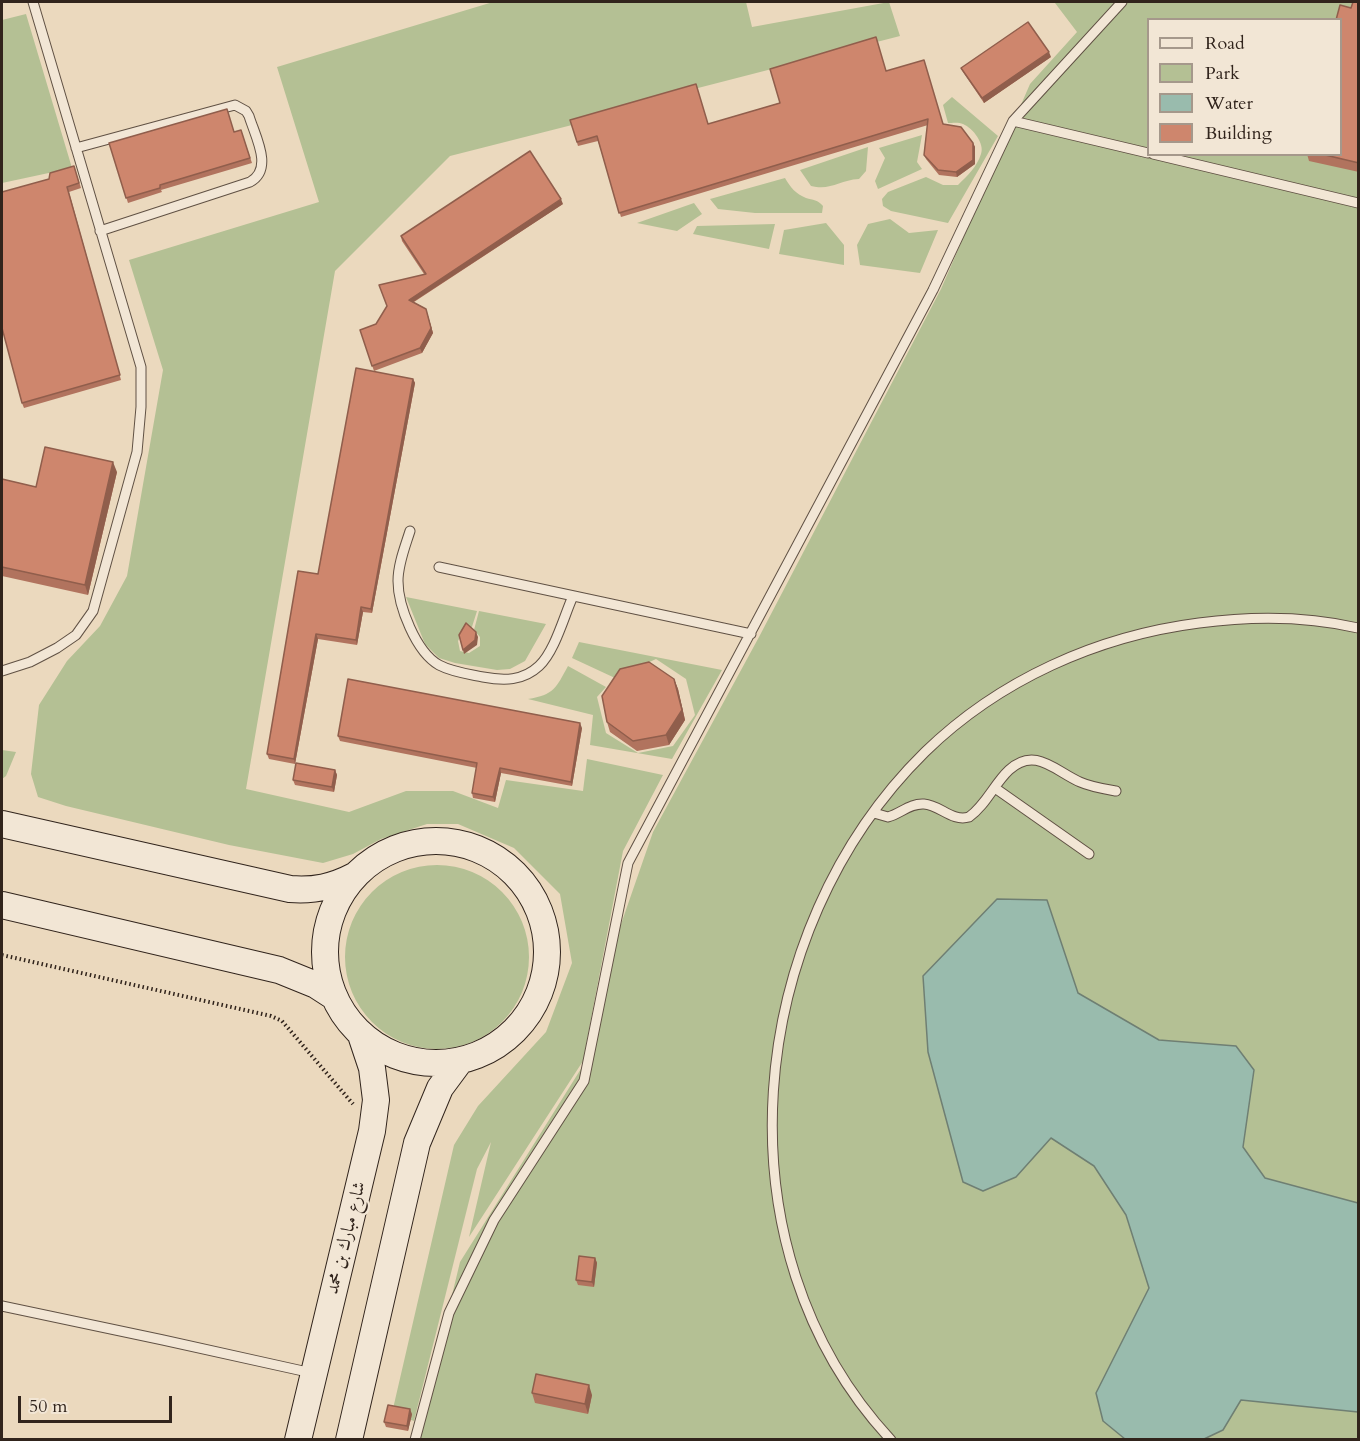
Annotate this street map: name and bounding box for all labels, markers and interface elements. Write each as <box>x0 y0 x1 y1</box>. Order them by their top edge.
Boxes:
legend <box>1147 18 1342 156</box>
text: Road <box>1205 31 1245 56</box>
text: Park <box>1205 61 1240 86</box>
text: Water <box>1205 91 1253 116</box>
text: Building <box>1205 121 1272 146</box>
street label: شارع مبارك بن محمد <box>323 1179 371 1297</box>
scale bar <box>21 1384 176 1422</box>
text: 50 m <box>29 1394 68 1419</box>

